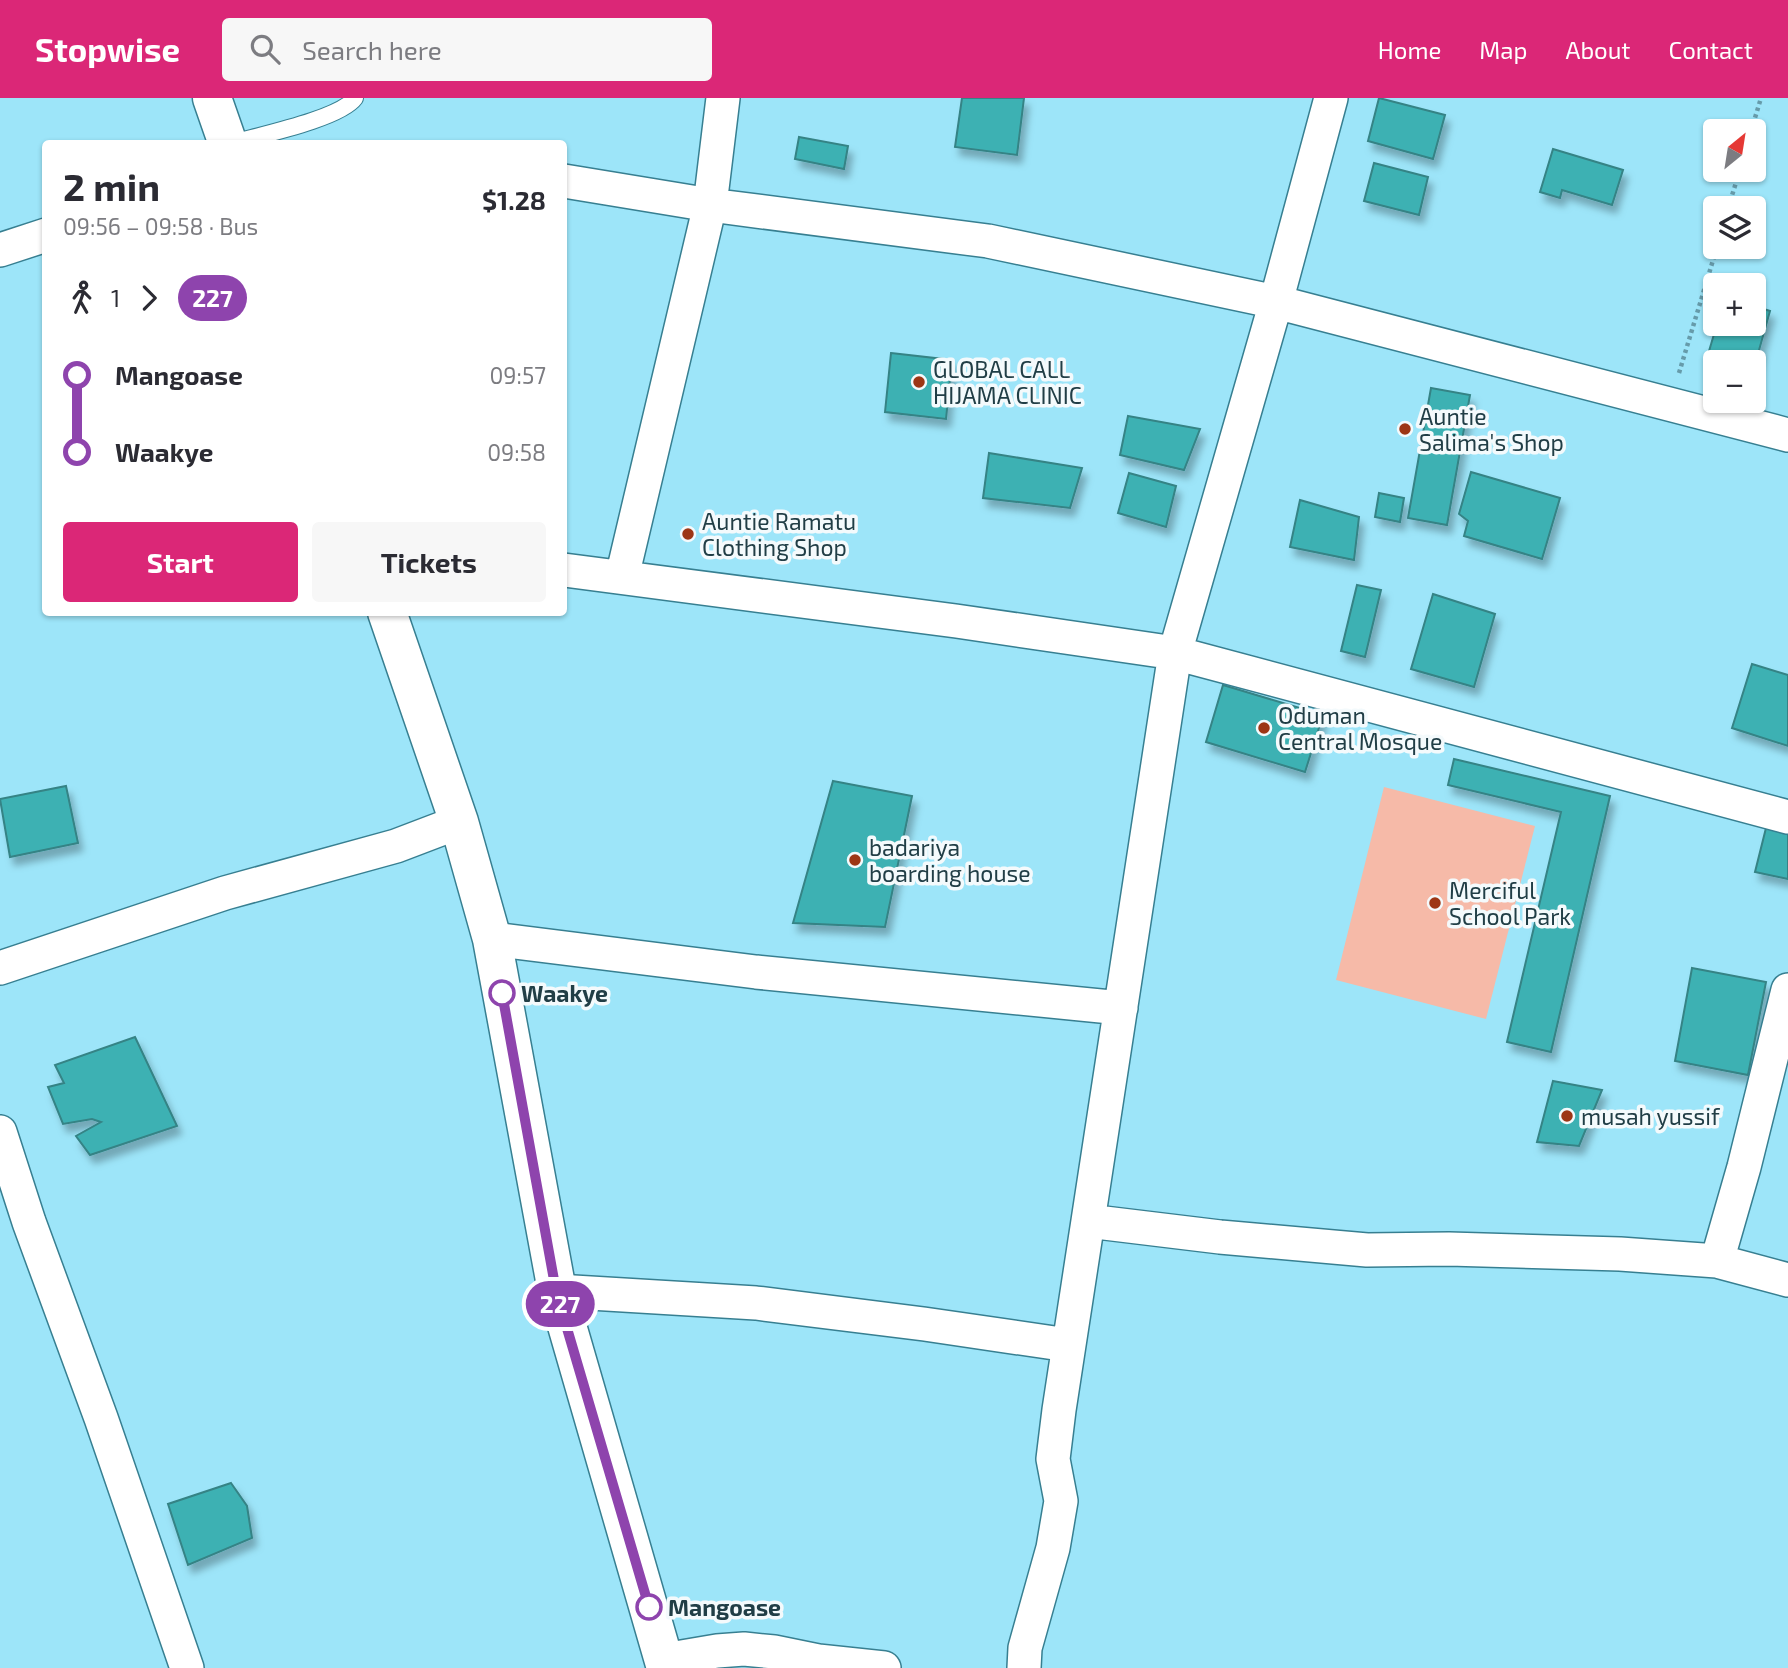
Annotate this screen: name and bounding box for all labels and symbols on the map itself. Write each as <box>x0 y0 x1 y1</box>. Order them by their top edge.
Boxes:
north arrow <box>1703 119 1766 182</box>
place label: GLOBAL CALL HIJAMA CLINIC <box>933 355 1082 409</box>
marker: GLOBAL CALL HIJAMA CLINIC <box>911 374 927 390</box>
place label: Auntie Salima's Shop <box>1419 402 1564 456</box>
marker: Auntie Salima's Shop <box>1397 421 1413 437</box>
place label: Auntie Ramatu Clothing Shop <box>702 507 856 561</box>
marker: Auntie Ramatu Clothing Shop <box>680 526 696 542</box>
place label: Oduman Central Mosque <box>1278 701 1442 755</box>
marker: Oduman Central Mosque <box>1256 720 1272 736</box>
place label: badariya boarding house <box>869 833 1031 887</box>
marker: badariya boarding house <box>847 852 863 868</box>
place label: Merciful School Park <box>1449 876 1571 930</box>
marker: Merciful School Park <box>1427 895 1443 911</box>
place label: Waakye <box>521 979 608 1007</box>
marker: Waakye <box>489 980 515 1006</box>
place label: musah yussif <box>1581 1102 1721 1130</box>
marker: musah yussif <box>1559 1108 1575 1124</box>
line badge: 227 <box>520 1281 600 1327</box>
place label: Mangoase <box>668 1593 781 1621</box>
marker: Mangoase <box>636 1594 662 1620</box>

